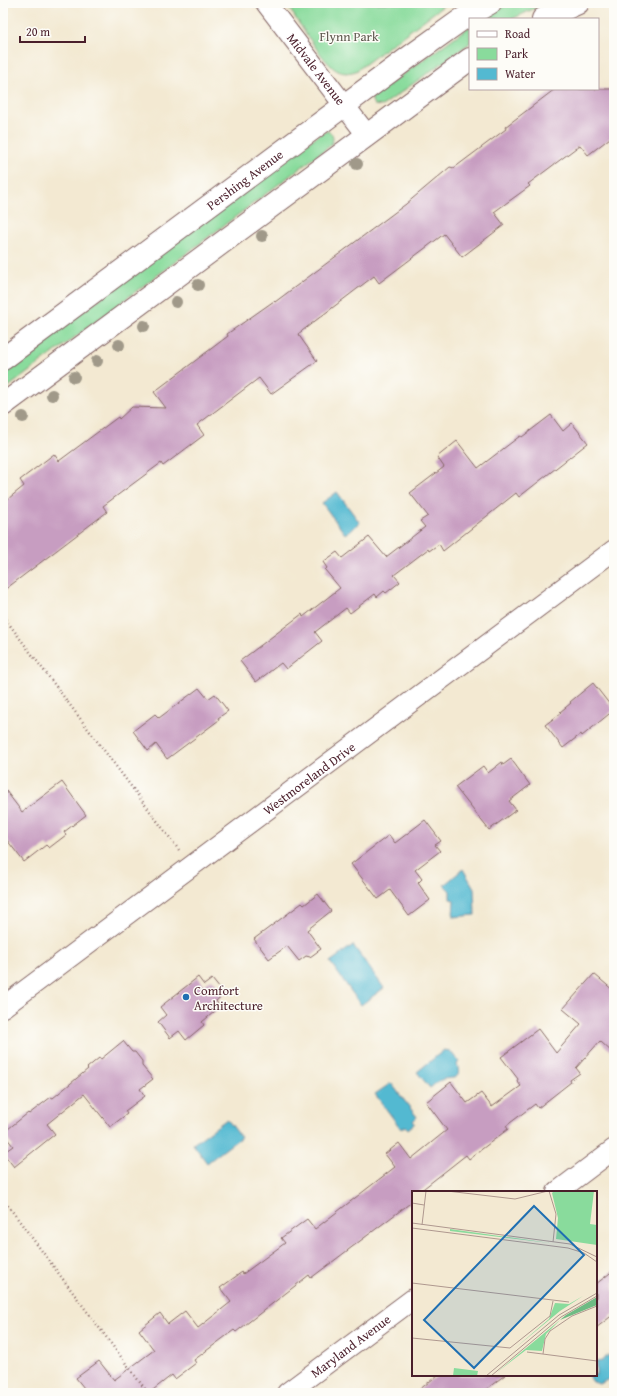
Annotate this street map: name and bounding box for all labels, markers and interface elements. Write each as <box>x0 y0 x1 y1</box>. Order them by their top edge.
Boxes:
scale bar <box>20 18 85 44</box>
legend <box>469 18 599 90</box>
text: 20 m <box>26 23 50 40</box>
text: Road <box>505 25 531 42</box>
park label: Flynn Park <box>319 27 379 46</box>
street label: Midvale Avenue <box>283 29 350 109</box>
text: Park <box>505 45 529 62</box>
text: Water <box>505 65 535 82</box>
street label: Pershing Avenue <box>202 145 287 214</box>
street label: Westmoreland Drive <box>259 737 359 819</box>
place label: Comfort Architecture <box>194 981 263 1015</box>
marker: Comfort Architecture <box>181 992 191 1002</box>
inset map <box>412 1191 597 1376</box>
street label: Maryland Avenue <box>306 1310 394 1382</box>

